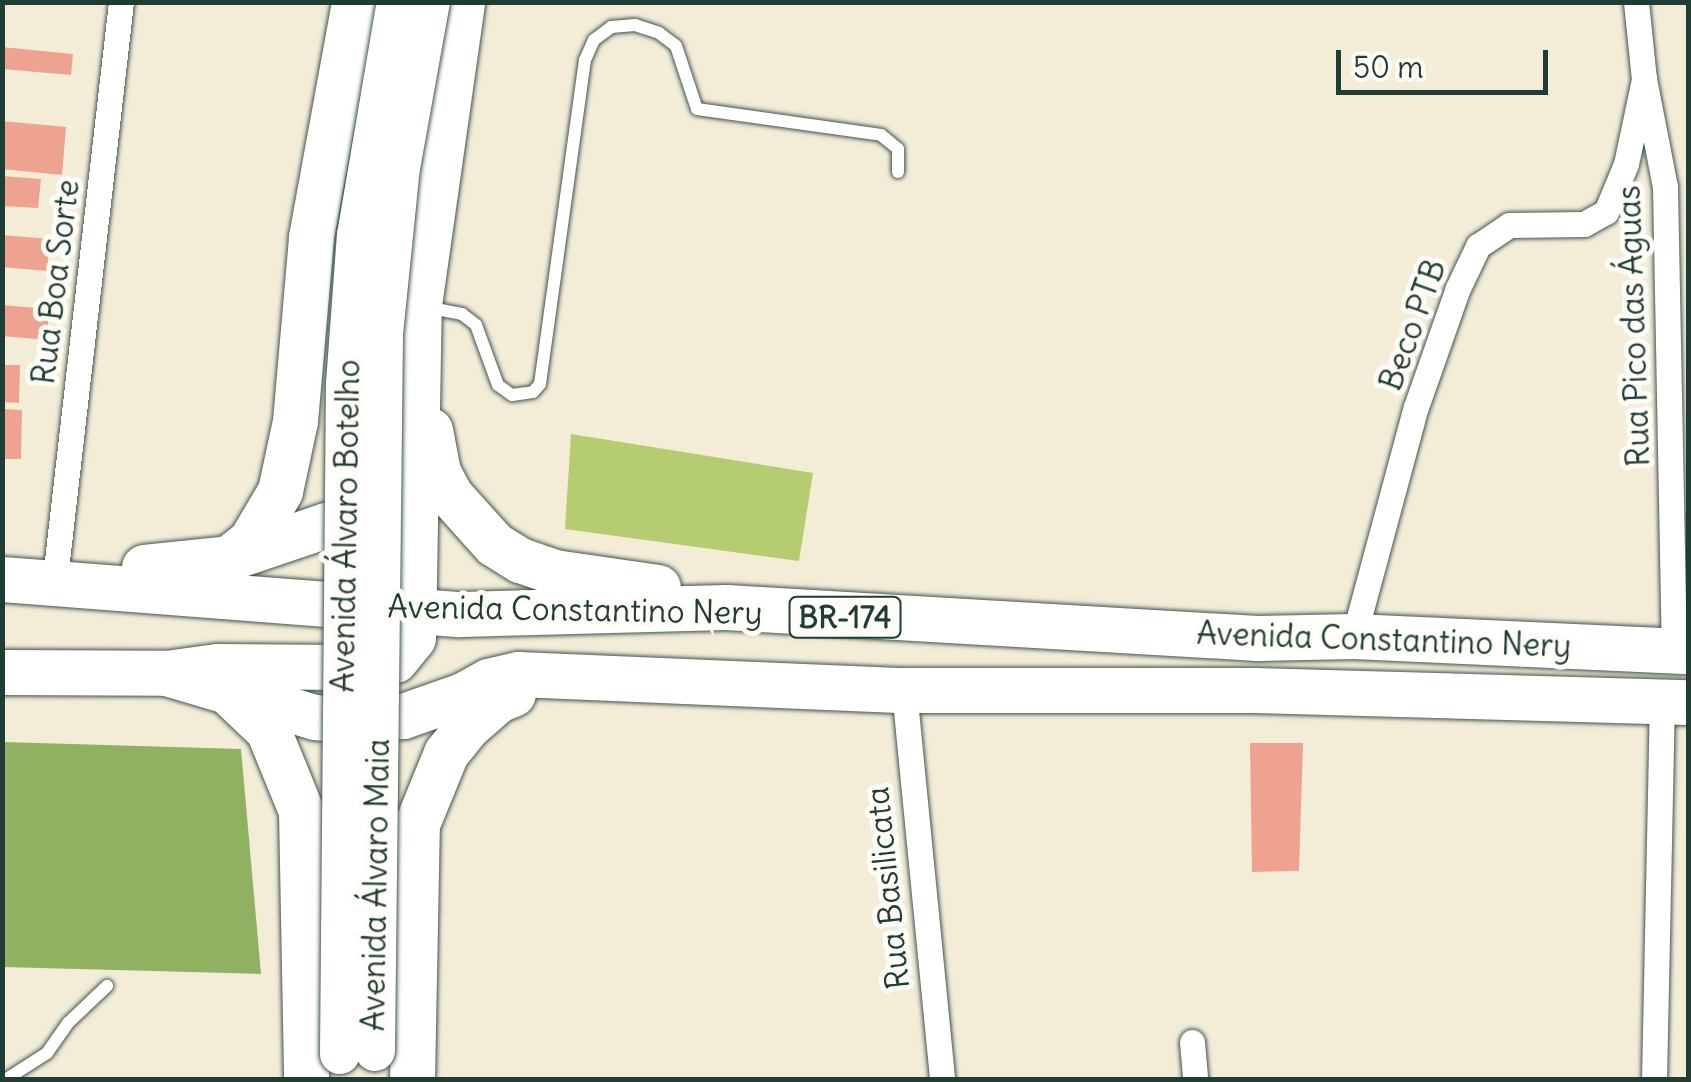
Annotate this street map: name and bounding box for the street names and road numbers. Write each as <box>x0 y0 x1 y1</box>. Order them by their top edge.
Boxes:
street label: Rua Boa Sorte <box>24 177 88 387</box>
street label: Rua Pico das Águas <box>1610 185 1658 467</box>
street label: Beco PTB <box>1372 254 1454 396</box>
street label: Avenida Álvaro Botelho <box>324 359 368 693</box>
street label: Avenida Constantino Nery <box>387 588 763 632</box>
road number: BR-174 <box>788 592 902 642</box>
street label: Avenida Constantino Nery <box>1196 614 1572 666</box>
street label: Avenida Álvaro Maia <box>354 738 398 1032</box>
street label: Rua Basilicata <box>858 785 918 991</box>

